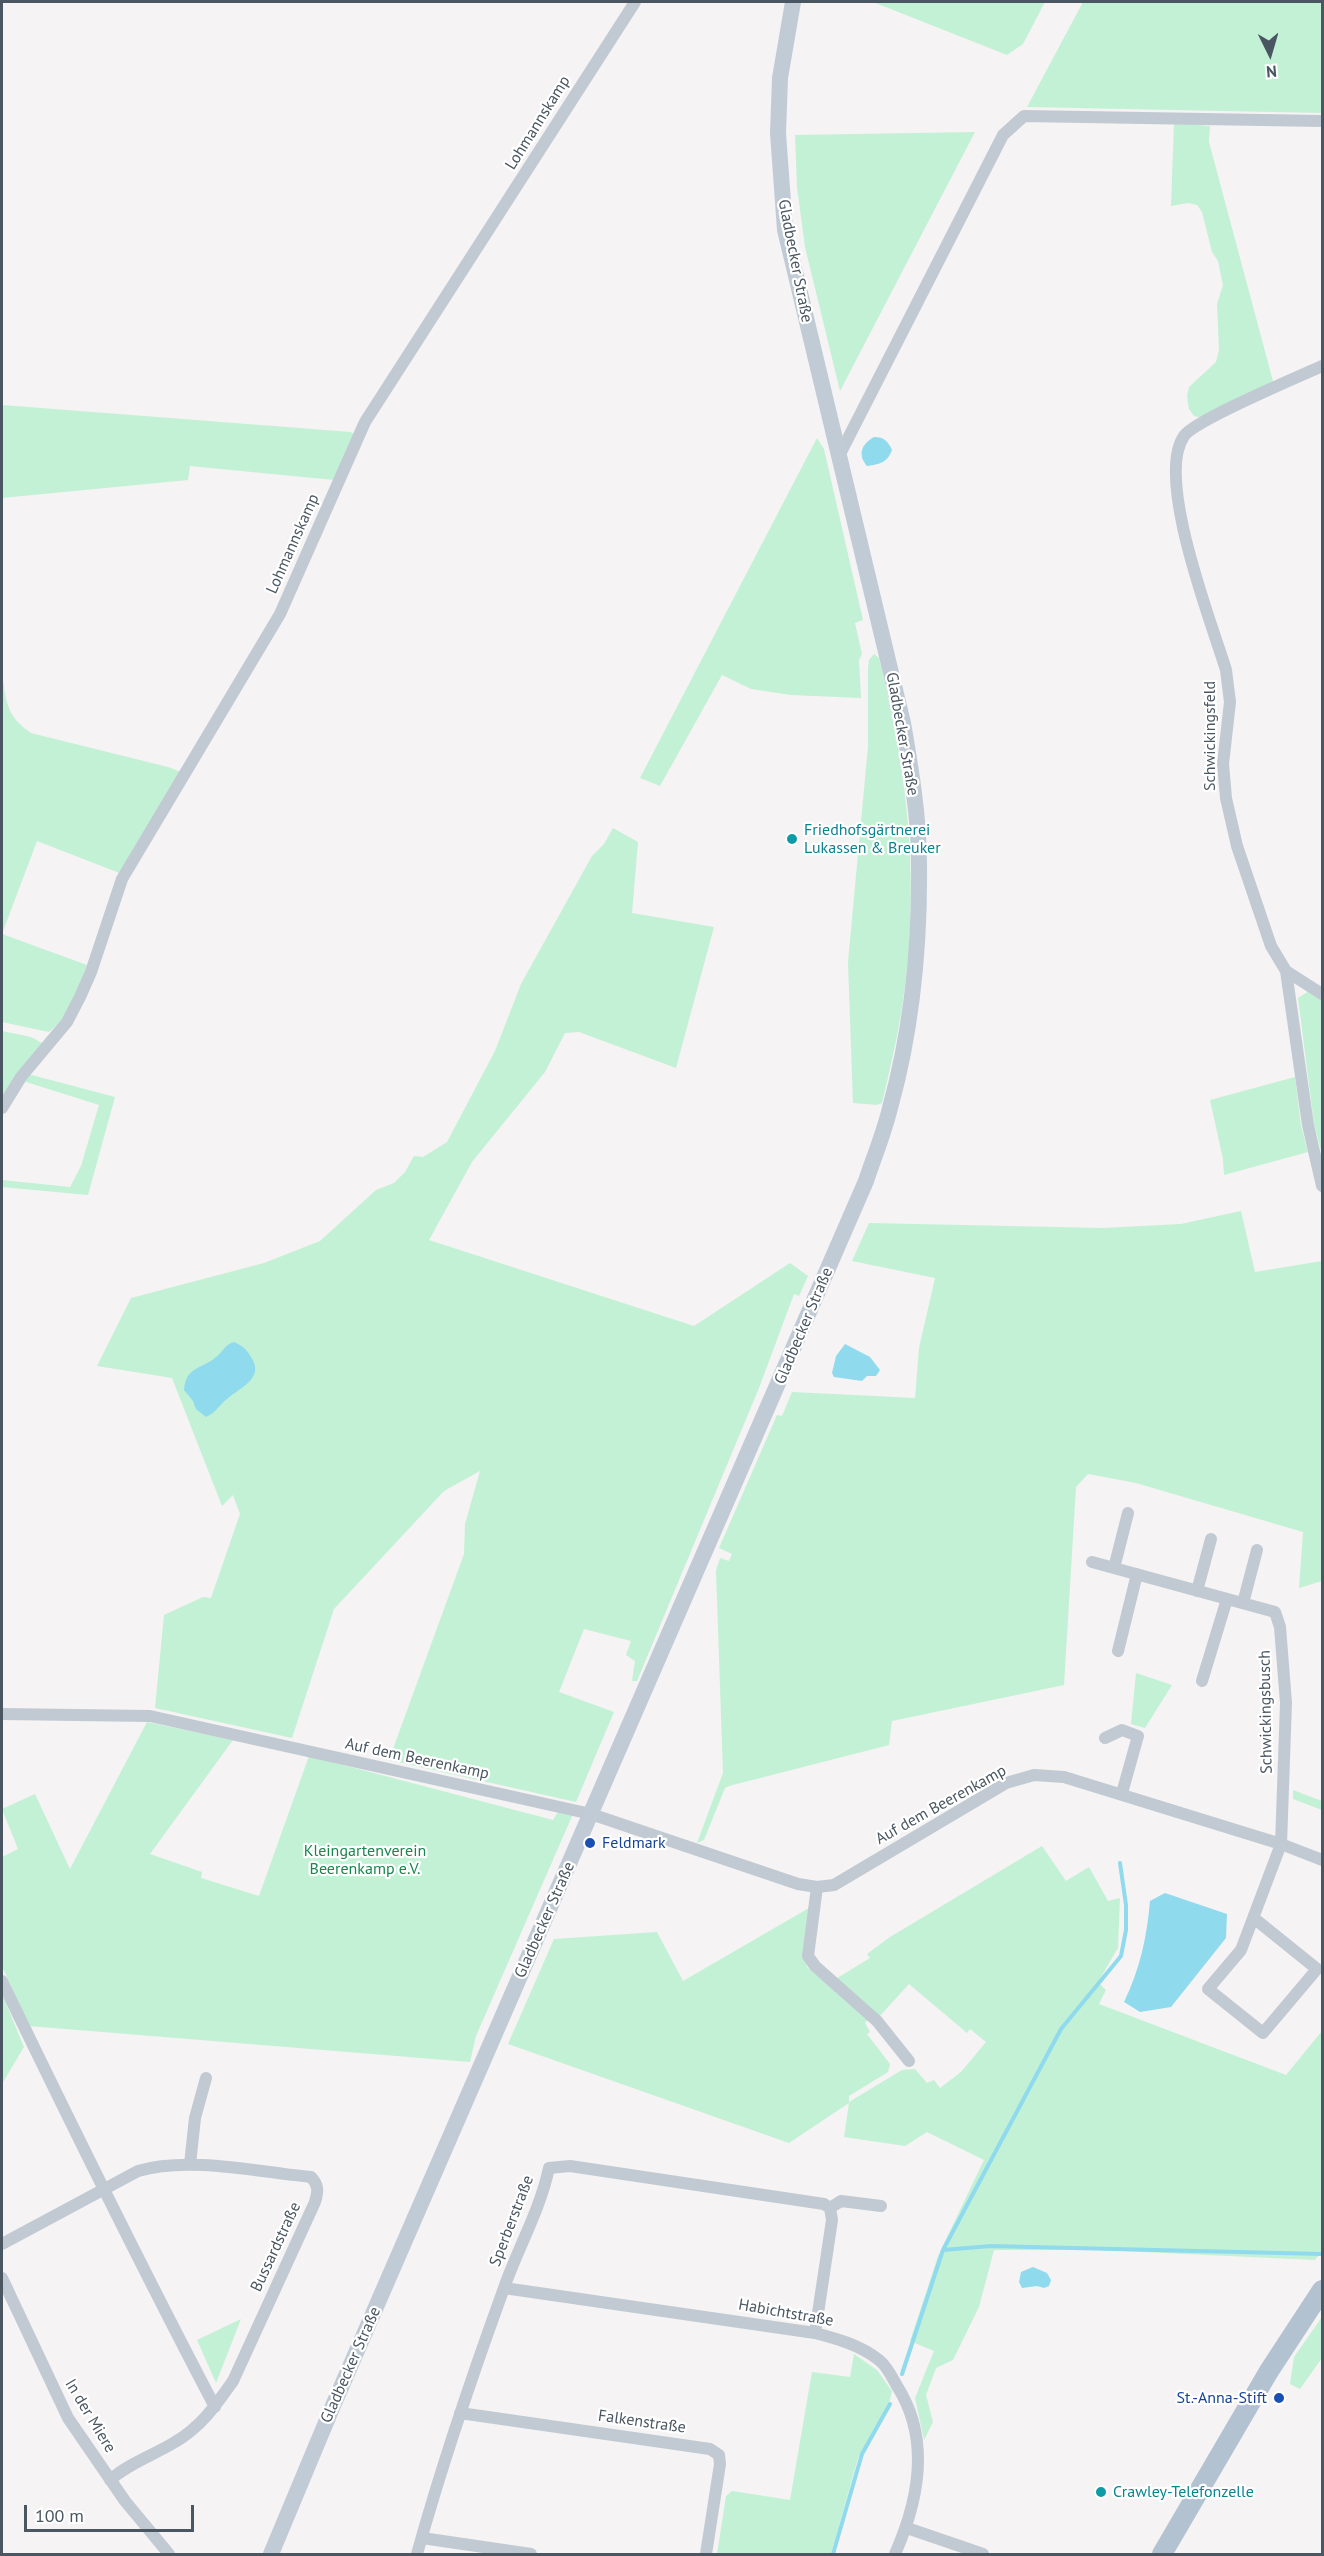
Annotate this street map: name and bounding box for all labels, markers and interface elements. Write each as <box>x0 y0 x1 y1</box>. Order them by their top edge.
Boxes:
north arrow <box>1240 24 1300 84</box>
text: N <box>1265 62 1278 82</box>
street label: Lohmannskamp <box>501 73 575 173</box>
street label: Gladbecker Straße <box>774 198 816 324</box>
street label: Lohmannskamp <box>262 491 324 597</box>
street label: Gladbecker Straße <box>882 671 922 797</box>
street label: Schwickingsfeld <box>1200 681 1220 791</box>
place label: Friedhofsgärtnerei Lukassen & Breuker <box>804 820 941 858</box>
marker: Friedhofsgärtnerei Lukassen & Breuker <box>785 832 799 846</box>
street label: Gladbecker Straße <box>771 1265 837 1387</box>
street label: Schwickingsbusch <box>1255 1650 1277 1774</box>
street label: Auf dem Beerenkamp <box>343 1734 491 1784</box>
street label: Auf dem Beerenkamp <box>872 1761 1010 1849</box>
place label: Feldmark <box>602 1833 666 1853</box>
marker: Feldmark <box>583 1836 597 1850</box>
park label: Kleingartenverein Beerenkamp e.V. <box>304 1841 426 1879</box>
street label: Gladbecker Straße <box>511 1859 579 1981</box>
street label: Sperberstraße <box>486 2173 538 2269</box>
street label: Bussardstraße <box>247 2199 305 2295</box>
street label: Habichtstraße <box>737 2295 835 2331</box>
street label: Gladbecker Straße <box>317 2304 385 2426</box>
street label: In der Miere <box>60 2376 120 2456</box>
place label: St.-Anna-Stift <box>1177 2388 1267 2408</box>
marker: St.-Anna-Stift <box>1272 2391 1286 2405</box>
street label: Falkenstraße <box>597 2406 687 2438</box>
place label: Crawley-Telefonzelle <box>1113 2482 1254 2502</box>
marker: Crawley-Telefonzelle <box>1094 2485 1108 2499</box>
scale bar <box>27 2493 196 2531</box>
text: 100 m <box>35 2504 84 2527</box>

